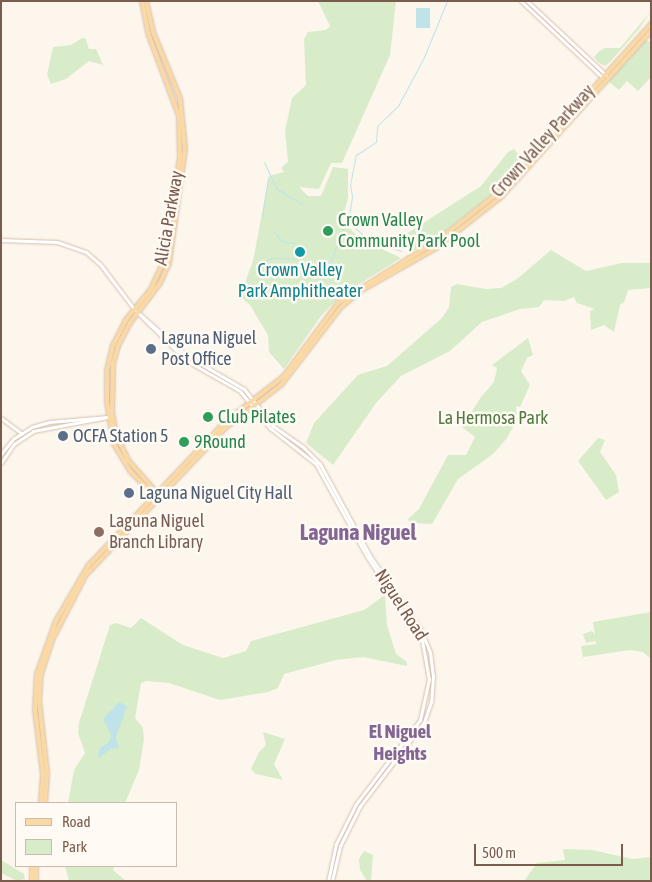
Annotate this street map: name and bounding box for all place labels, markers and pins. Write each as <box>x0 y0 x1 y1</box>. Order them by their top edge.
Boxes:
place label: Crown Valley Community Park Pool <box>338 210 480 252</box>
marker: Crown Valley Community Park Pool <box>322 225 334 237</box>
marker: Crown Valley Park Amphitheater <box>294 246 306 258</box>
place label: Crown Valley Park Amphitheater <box>238 260 362 302</box>
place label: Laguna Niguel Post Office <box>161 328 256 370</box>
marker: Laguna Niguel Post Office <box>145 343 157 355</box>
place label: Club Pilates <box>218 406 296 428</box>
marker: Club Pilates <box>202 411 214 423</box>
place label: OCFA Station 5 <box>73 425 168 447</box>
marker: OCFA Station 5 <box>57 430 69 442</box>
place label: 9Round <box>194 431 246 453</box>
marker: 9Round <box>178 436 190 448</box>
place label: Laguna Niguel City Hall <box>139 482 293 504</box>
marker: Laguna Niguel City Hall <box>123 487 135 499</box>
place label: Laguna Niguel Branch Library <box>109 511 204 554</box>
marker: Laguna Niguel Branch Library <box>93 526 105 538</box>

